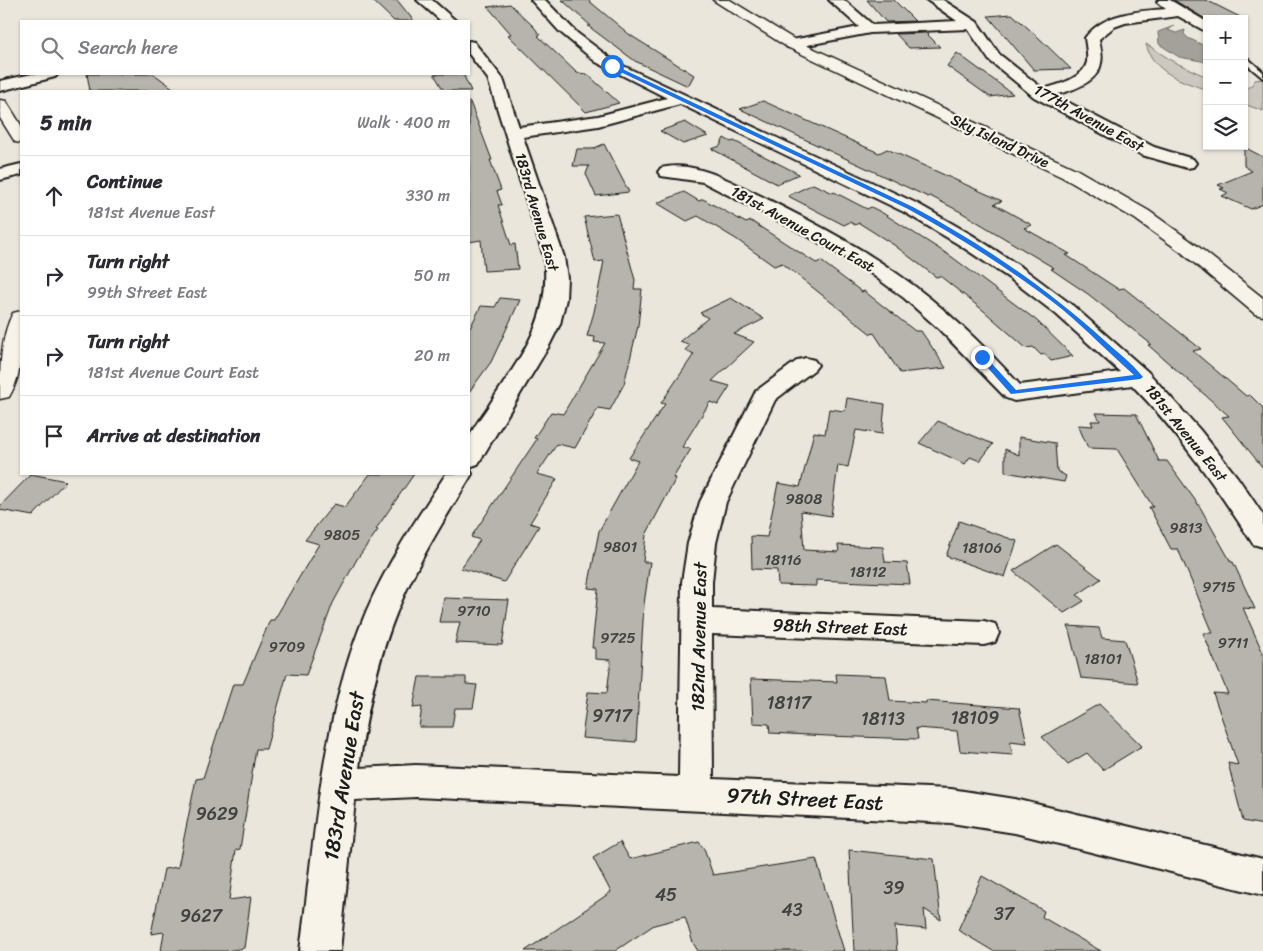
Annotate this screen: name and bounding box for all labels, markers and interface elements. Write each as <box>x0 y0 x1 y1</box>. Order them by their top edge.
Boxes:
map controls <box>1203 15 1248 150</box>
button: + <box>1203 15 1248 60</box>
search box <box>20 20 470 75</box>
text: Search here <box>78 31 178 64</box>
icon: search <box>38 34 66 62</box>
route start <box>601 55 624 78</box>
button: − <box>1203 60 1248 105</box>
street label: 177th Avenue East <box>1029 77 1150 160</box>
text: 5 min <box>40 104 92 142</box>
button: layers <box>1203 105 1248 150</box>
street label: Sky Island Drive <box>946 107 1054 175</box>
text: Walk · 400 m <box>357 108 450 137</box>
street label: 183rd Avenue East <box>508 150 567 275</box>
text: Continue <box>87 165 163 198</box>
street label: 181st Avenue Court East <box>726 179 880 280</box>
text: 330 m <box>406 181 450 210</box>
icon: ahead <box>40 182 68 210</box>
text: 181st Avenue East <box>87 198 215 227</box>
text: Turn right <box>87 245 169 278</box>
text: 50 m <box>414 261 450 290</box>
icon: right <box>40 262 68 290</box>
text: 99th Street East <box>87 278 207 307</box>
text: Turn right <box>87 325 169 358</box>
text: 20 m <box>414 341 450 370</box>
icon: right <box>40 342 68 370</box>
route end <box>971 346 994 369</box>
text: 181st Avenue Court East <box>87 358 259 387</box>
street label: 181st Avenue East <box>1138 378 1234 488</box>
text: Arrive at destination <box>87 419 260 452</box>
icon: arrive <box>40 422 68 450</box>
house number: 9808 <box>786 486 822 512</box>
house number: 9813 <box>1170 515 1202 541</box>
house number: 9805 <box>324 522 360 548</box>
house number: 9801 <box>603 534 637 560</box>
house number: 18106 <box>962 535 1002 561</box>
house number: 18116 <box>765 547 801 573</box>
house number: 18112 <box>849 559 887 585</box>
street label: 182nd Avenue East <box>682 561 716 712</box>
house number: 9715 <box>1202 574 1236 600</box>
house number: 9710 <box>457 598 491 624</box>
street label: 98th Street East <box>772 609 908 645</box>
house number: 9725 <box>600 625 636 651</box>
house number: 9711 <box>1218 630 1248 656</box>
house number: 9709 <box>269 634 305 660</box>
house number: 18101 <box>1084 646 1122 672</box>
street label: 183rd Avenue East <box>312 687 376 863</box>
house number: 18117 <box>767 687 813 719</box>
house number: 9717 <box>592 700 633 732</box>
house number: 18109 <box>951 702 999 734</box>
house number: 18113 <box>861 703 905 735</box>
street label: 97th Street East <box>726 776 884 822</box>
house number: 9629 <box>196 798 238 830</box>
house number: 39 <box>884 872 904 904</box>
house number: 45 <box>655 879 677 911</box>
house number: 43 <box>781 894 803 926</box>
house number: 37 <box>994 898 1016 930</box>
house number: 9627 <box>180 900 224 932</box>

